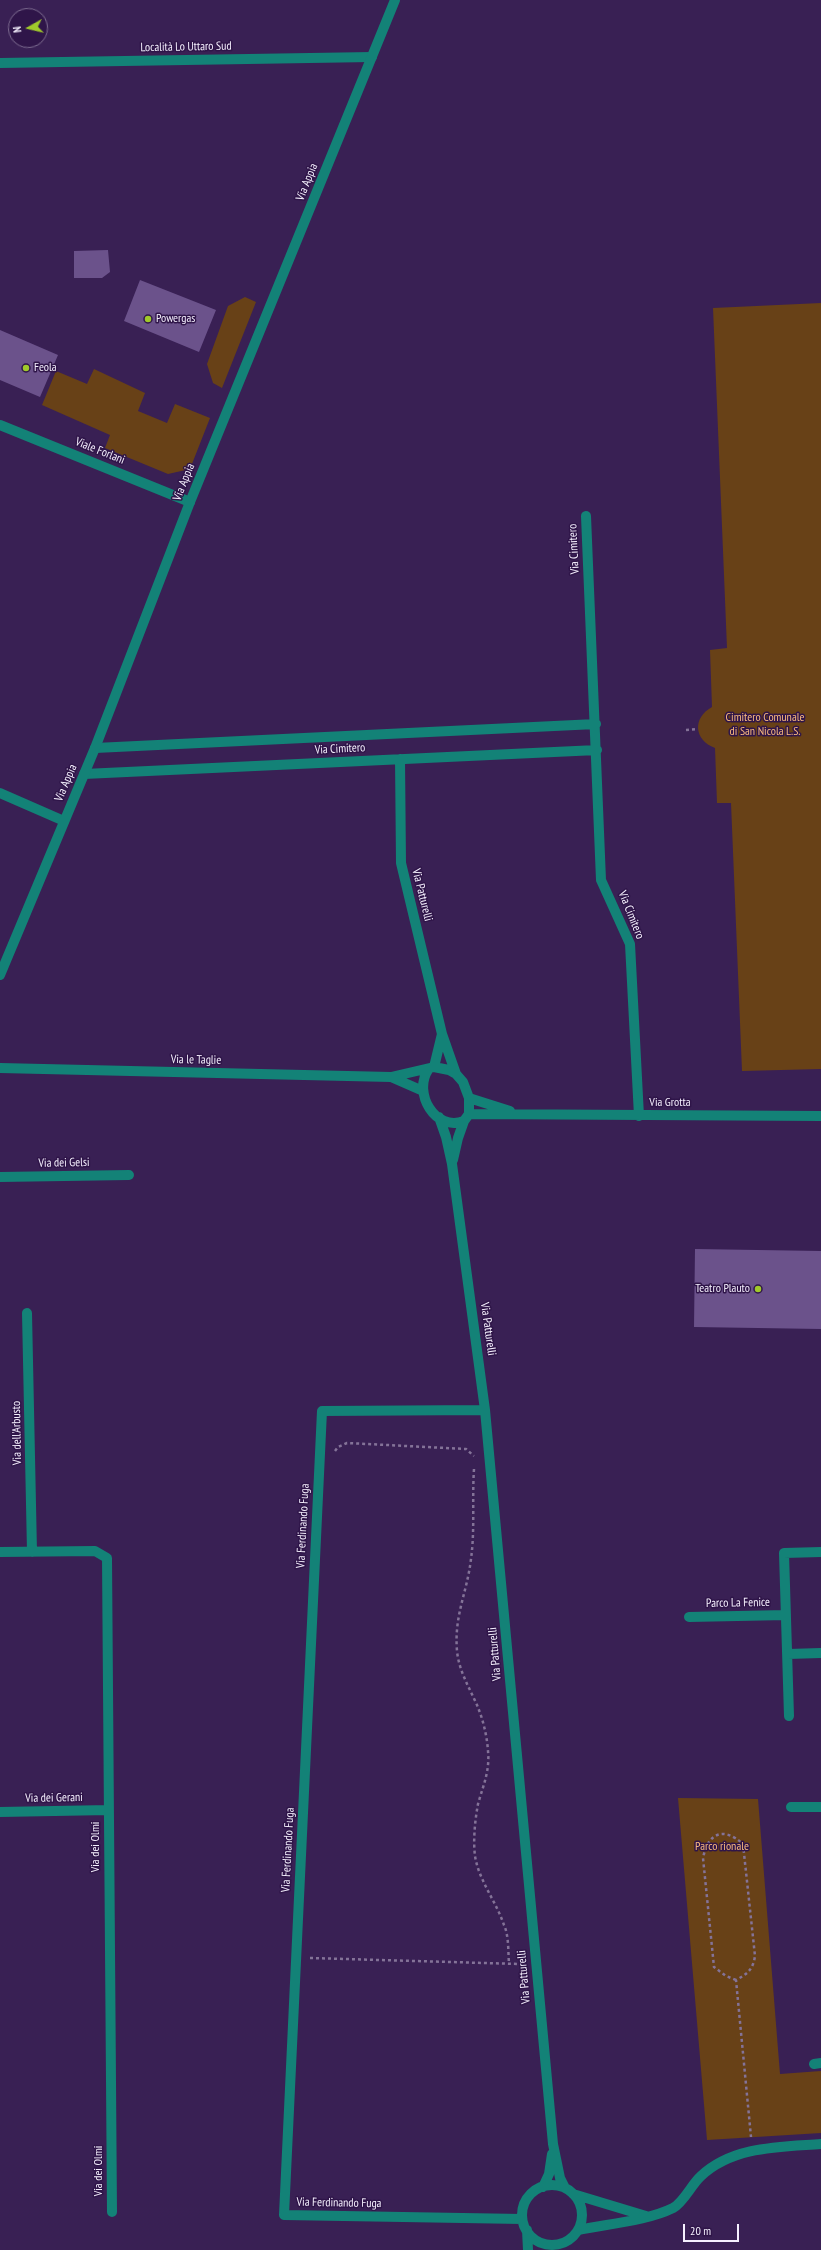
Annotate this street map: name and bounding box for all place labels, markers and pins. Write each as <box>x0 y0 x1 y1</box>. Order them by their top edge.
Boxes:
place label: Powergas <box>156 312 195 326</box>
marker: Powergas <box>143 314 153 324</box>
place label: Feola <box>34 361 57 375</box>
marker: Feola <box>21 363 31 373</box>
place label: Teatro Plauto <box>695 1282 750 1296</box>
marker: Teatro Plauto <box>753 1284 763 1294</box>

